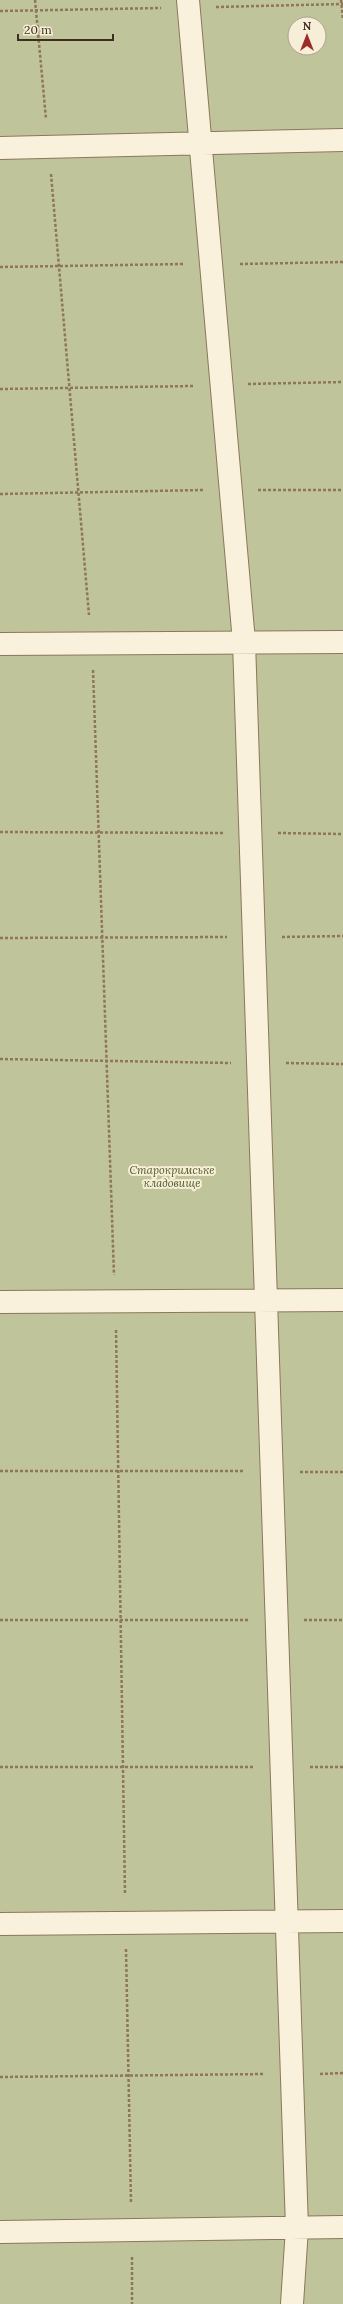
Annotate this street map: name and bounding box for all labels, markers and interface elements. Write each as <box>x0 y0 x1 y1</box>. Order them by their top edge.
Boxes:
scale bar <box>18 16 113 42</box>
north arrow <box>287 16 327 56</box>
text: N <box>303 19 312 33</box>
text: 20 m <box>24 22 52 37</box>
park label: Старокримське кладовище <box>129 1163 215 1190</box>

